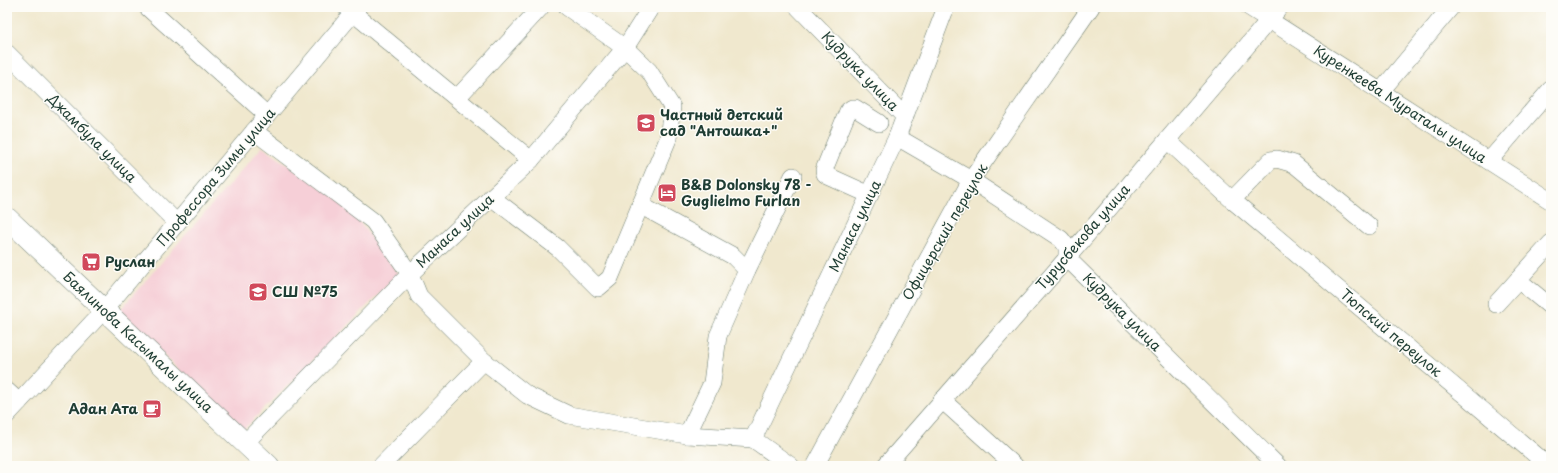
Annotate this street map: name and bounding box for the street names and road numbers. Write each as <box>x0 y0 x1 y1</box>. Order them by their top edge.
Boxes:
street label: Кудрука улица <box>817 26 904 115</box>
street label: Куренкеева Мураталы улица <box>1309 39 1491 168</box>
street label: Джамбула улица <box>42 87 142 187</box>
street label: Профессора Зимы улица <box>151 103 280 250</box>
street label: Офицерский переулок <box>897 159 993 304</box>
street label: Манаса улица <box>823 176 886 275</box>
street label: Турусбекова улица <box>1031 179 1135 294</box>
street label: Манаса улица <box>411 189 499 272</box>
street label: Баялинова Касымалы улица <box>58 266 218 417</box>
street label: Кудрука улица <box>1078 268 1167 356</box>
street label: Тюпский переулок <box>1336 284 1447 382</box>

